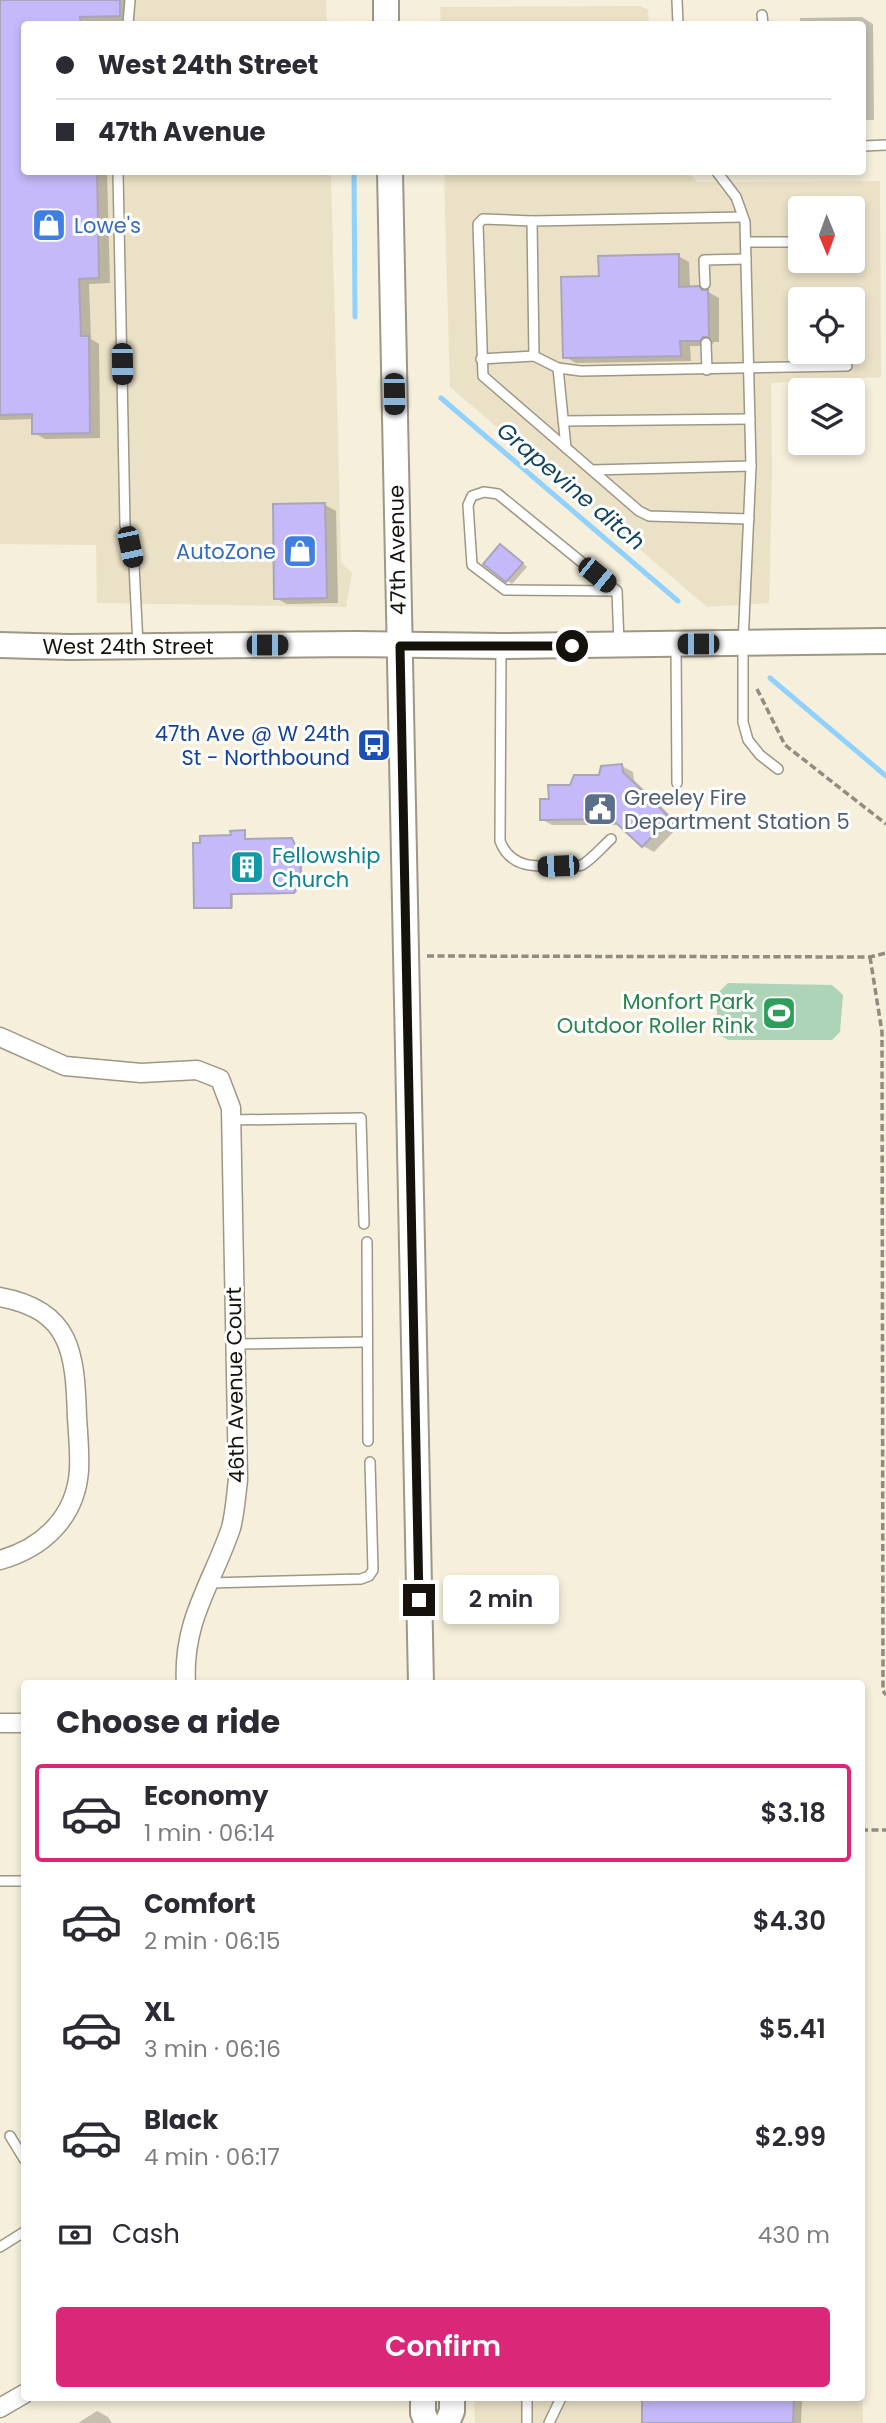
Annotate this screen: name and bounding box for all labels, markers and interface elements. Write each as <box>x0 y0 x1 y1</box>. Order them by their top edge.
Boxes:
text: West 24th Street <box>98 47 318 83</box>
text: 47th Avenue <box>98 114 266 150</box>
north arrow <box>788 196 864 273</box>
map controls <box>788 196 865 455</box>
shop icon: Lowe's <box>30 206 68 244</box>
place label: Lowe's <box>74 211 141 240</box>
button: locate <box>788 287 865 364</box>
car <box>112 343 133 385</box>
car <box>384 373 405 415</box>
button: layers <box>788 378 865 455</box>
water label: Grapevine ditch <box>490 414 652 558</box>
street label: 47th Avenue <box>381 485 413 615</box>
car <box>116 524 145 570</box>
shop icon: AutoZone <box>281 532 319 570</box>
place label: AutoZone <box>176 537 276 566</box>
car <box>575 554 620 596</box>
route start <box>556 630 588 662</box>
street label: West 24th Street <box>42 632 214 661</box>
car <box>678 634 720 655</box>
car <box>247 635 289 656</box>
place label: 47th Ave @ W 24th St - Northbound <box>155 719 350 772</box>
bus stop icon: 47th Ave @ W 24th St - Northbound <box>355 726 393 764</box>
place label: Greeley Fire Department Station 5 <box>624 783 850 836</box>
public building icon: Greeley Fire Department Station 5 <box>581 790 619 828</box>
place label: Fellowship Church <box>272 841 380 894</box>
building icon: Fellowship Church <box>228 848 266 886</box>
car <box>537 855 580 877</box>
place label: Monfort Park Outdoor Roller Rink <box>557 987 754 1040</box>
sports icon: Monfort Park Outdoor Roller Rink <box>760 994 798 1032</box>
street label: 46th Avenue Court <box>219 1287 251 1483</box>
callout: 2 min <box>444 1576 559 1624</box>
text: 2 min <box>469 1583 533 1615</box>
route end <box>403 1584 435 1616</box>
text: Choose a ride <box>56 1699 280 1744</box>
text: Economy <box>144 1778 268 1814</box>
icon: car <box>60 1782 123 1845</box>
text: $3.18 <box>761 1795 826 1831</box>
text: 1 min · 06:14 <box>144 1817 275 1849</box>
text: Comfort <box>144 1886 256 1922</box>
icon: car <box>60 1890 123 1953</box>
text: $4.30 <box>753 1903 826 1939</box>
text: 2 min · 06:15 <box>144 1925 280 1957</box>
text: XL <box>144 1994 175 2030</box>
icon: car <box>60 1998 123 2061</box>
text: $5.41 <box>759 2011 826 2047</box>
text: 3 min · 06:16 <box>144 2033 281 2065</box>
text: Black <box>144 2102 218 2138</box>
icon: car <box>60 2106 123 2169</box>
text: $2.99 <box>755 2119 826 2155</box>
text: 4 min · 06:17 <box>144 2141 280 2173</box>
icon: cash <box>56 2216 94 2254</box>
text: Cash <box>112 2216 180 2252</box>
text: 430 m <box>758 2219 830 2251</box>
button: Confirm <box>56 2307 830 2387</box>

